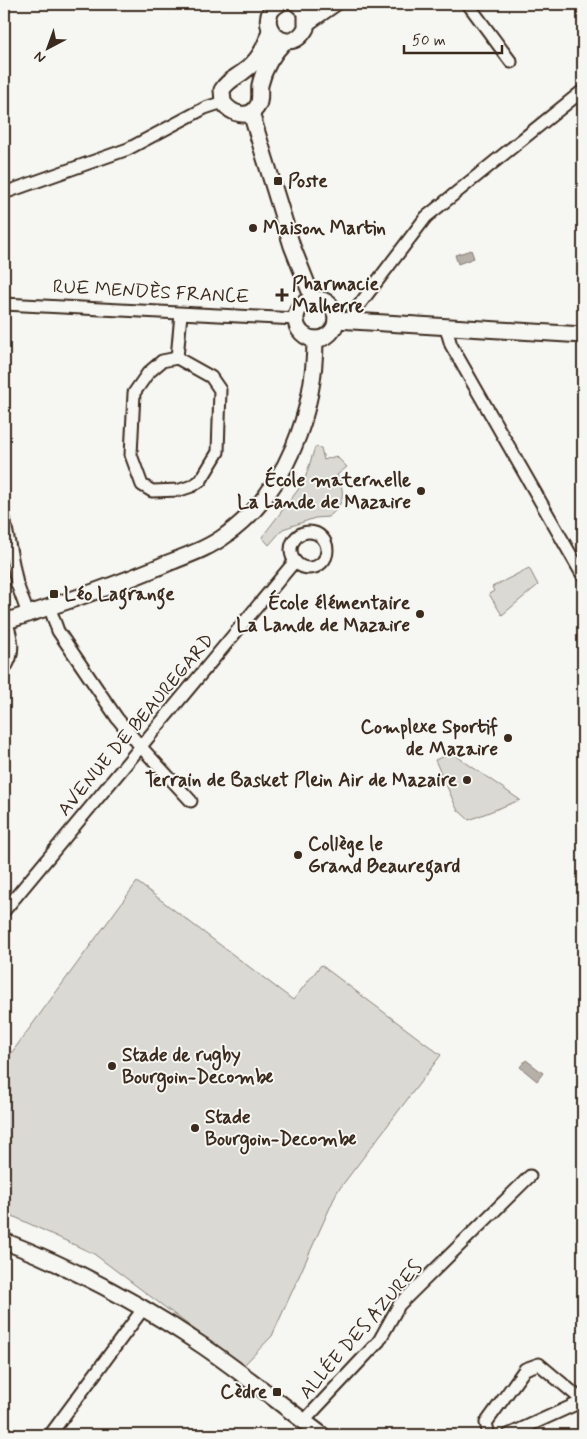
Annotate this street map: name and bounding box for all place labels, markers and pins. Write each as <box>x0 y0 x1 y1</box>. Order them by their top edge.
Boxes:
place label: Poste <box>288 169 328 194</box>
marker: Poste <box>272 175 284 187</box>
place label: Maison Martin <box>263 216 386 241</box>
marker: Maison Martin <box>247 222 259 234</box>
place label: Pharmacie Malherre <box>292 272 379 319</box>
marker: Pharmacie Malherre <box>276 289 288 301</box>
place label: École maternelle La Lande de Mazaire <box>237 466 411 515</box>
marker: École maternelle La Lande de Mazaire <box>415 485 427 497</box>
place label: Léo Lagrange <box>64 582 175 610</box>
marker: Léo Lagrange <box>48 588 60 600</box>
place label: École élémentaire La Lande de Mazaire <box>236 589 411 638</box>
marker: École élémentaire La Lande de Mazaire <box>414 608 426 620</box>
place label: Complexe Sportif de Mazaire <box>361 715 498 762</box>
marker: Complexe Sportif de Mazaire <box>502 732 514 744</box>
place label: Terrain de Basket Plein Air de Mazaire <box>145 768 458 793</box>
marker: Terrain de Basket Plein Air de Mazaire <box>461 774 473 786</box>
place label: Collège le Grand Beauregard <box>308 832 461 882</box>
marker: Collège le Grand Beauregard <box>292 849 304 861</box>
place label: Stade de rugby Bourgoin-Decombe <box>122 1043 274 1093</box>
marker: Stade de rugby Bourgoin-Decombe <box>106 1060 118 1072</box>
place label: Stade Bourgoin-Decombe <box>205 1105 357 1155</box>
marker: Stade Bourgoin-Decombe <box>189 1122 201 1134</box>
place label: Cèdre <box>220 1380 268 1405</box>
marker: Cèdre <box>271 1386 283 1398</box>

